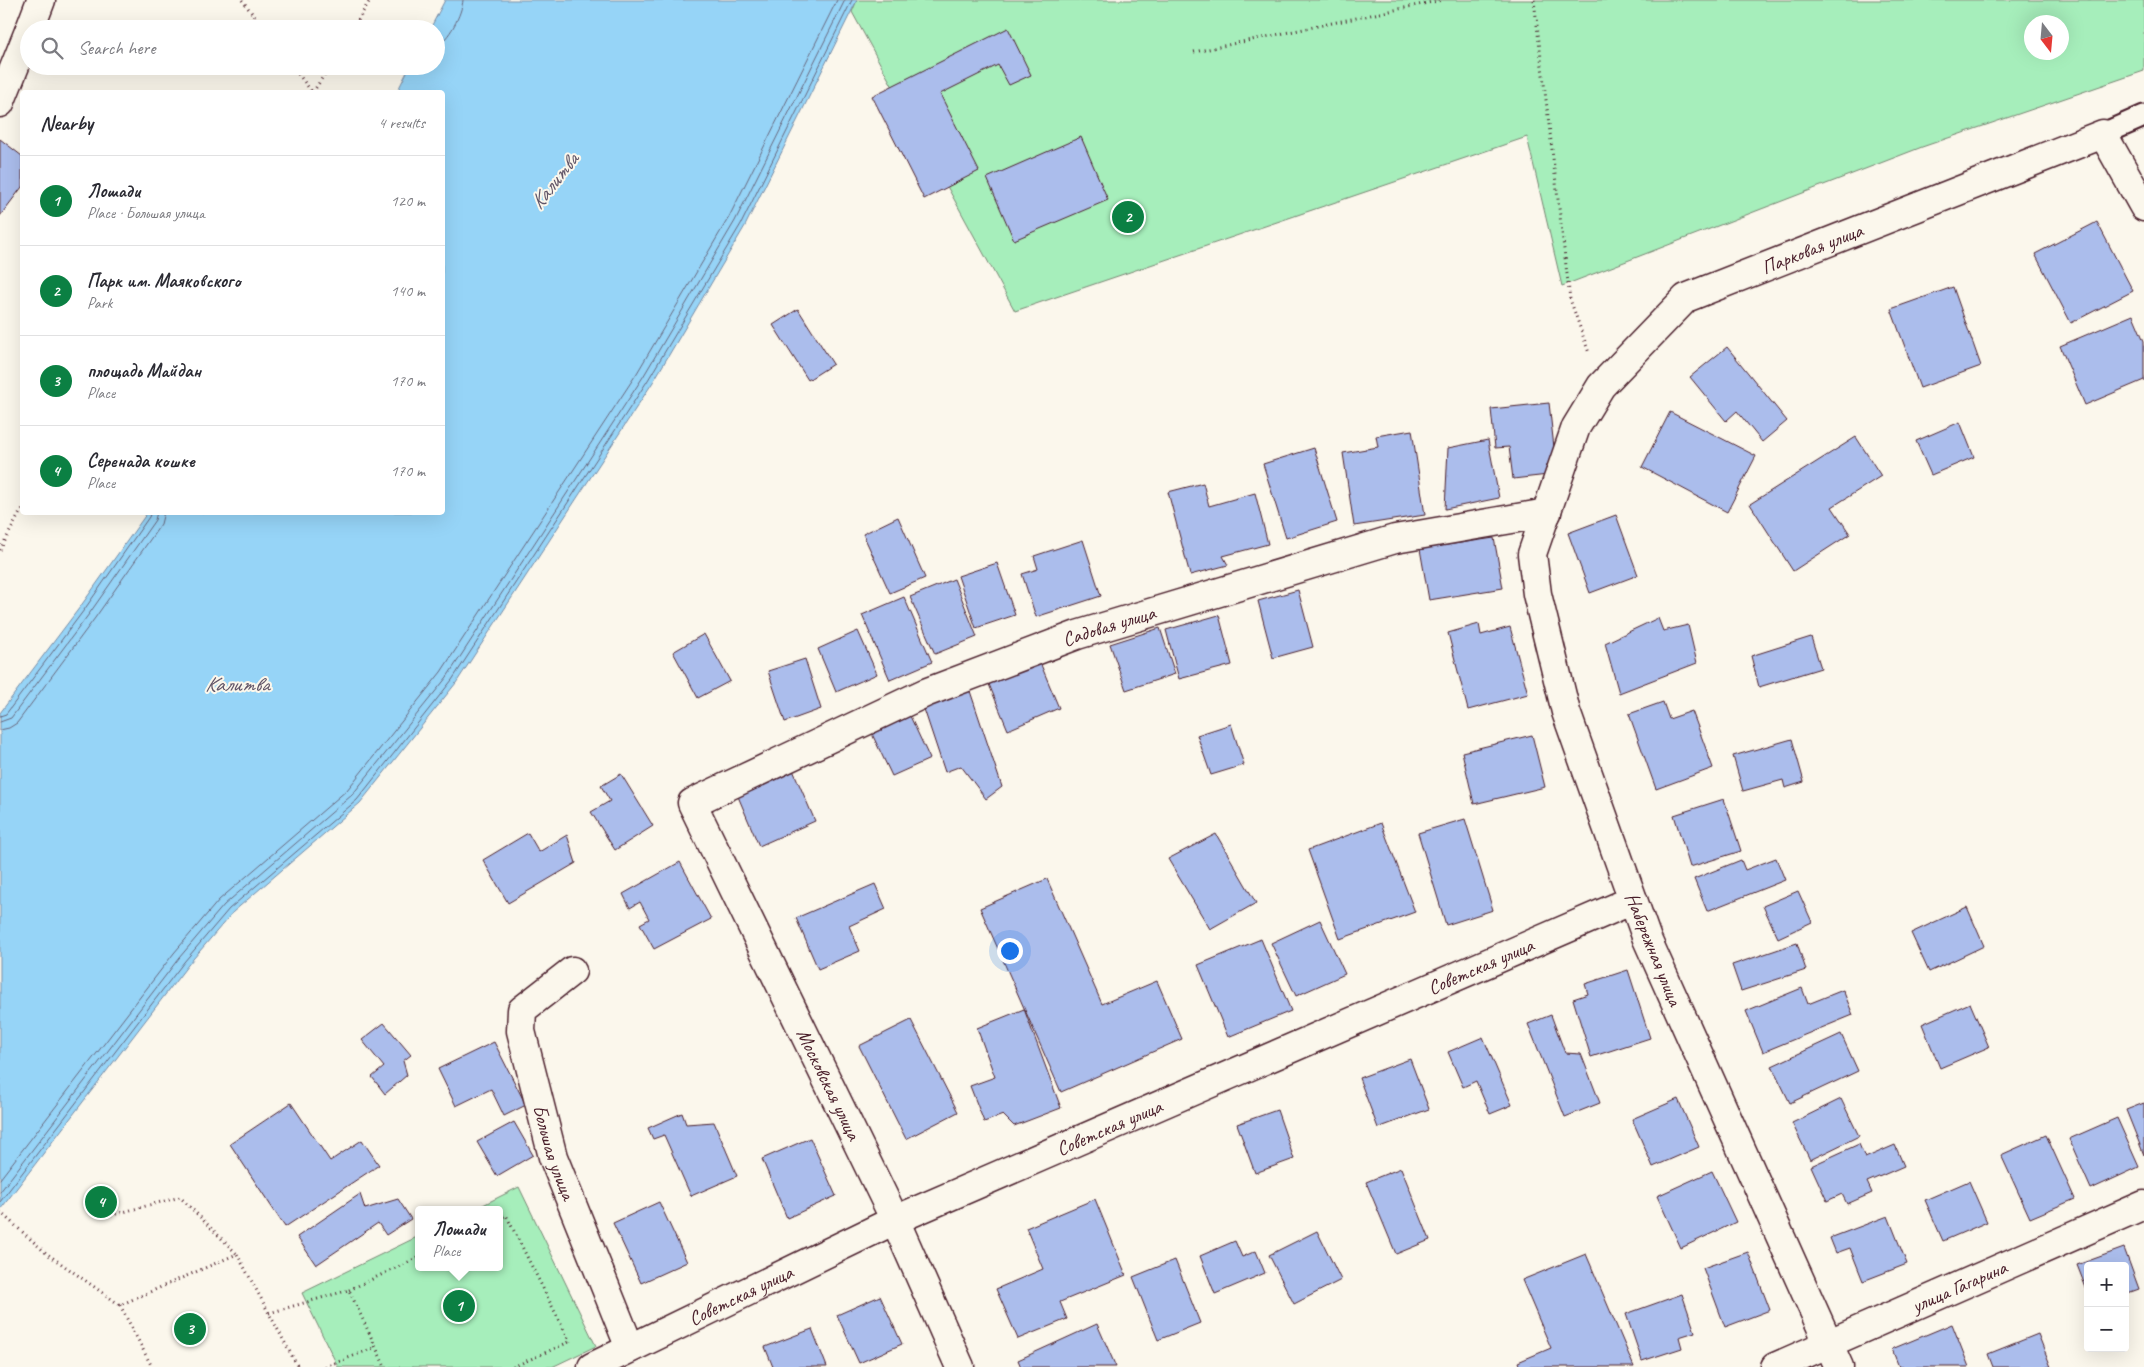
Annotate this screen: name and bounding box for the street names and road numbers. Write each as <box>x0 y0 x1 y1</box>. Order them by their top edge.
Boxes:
street label: Парковая улица <box>1758 217 1867 280</box>
street label: Садовая улица <box>1059 600 1160 652</box>
street label: Набережная улица <box>1619 889 1688 1011</box>
street label: Советская улица <box>1424 932 1539 1000</box>
street label: Московская улица <box>791 1024 867 1145</box>
street label: Советская улица <box>1052 1093 1167 1162</box>
street label: Большая улица <box>527 1102 582 1205</box>
street label: улица Гагарина <box>1907 1254 2012 1319</box>
street label: Советская улица <box>684 1259 798 1331</box>

